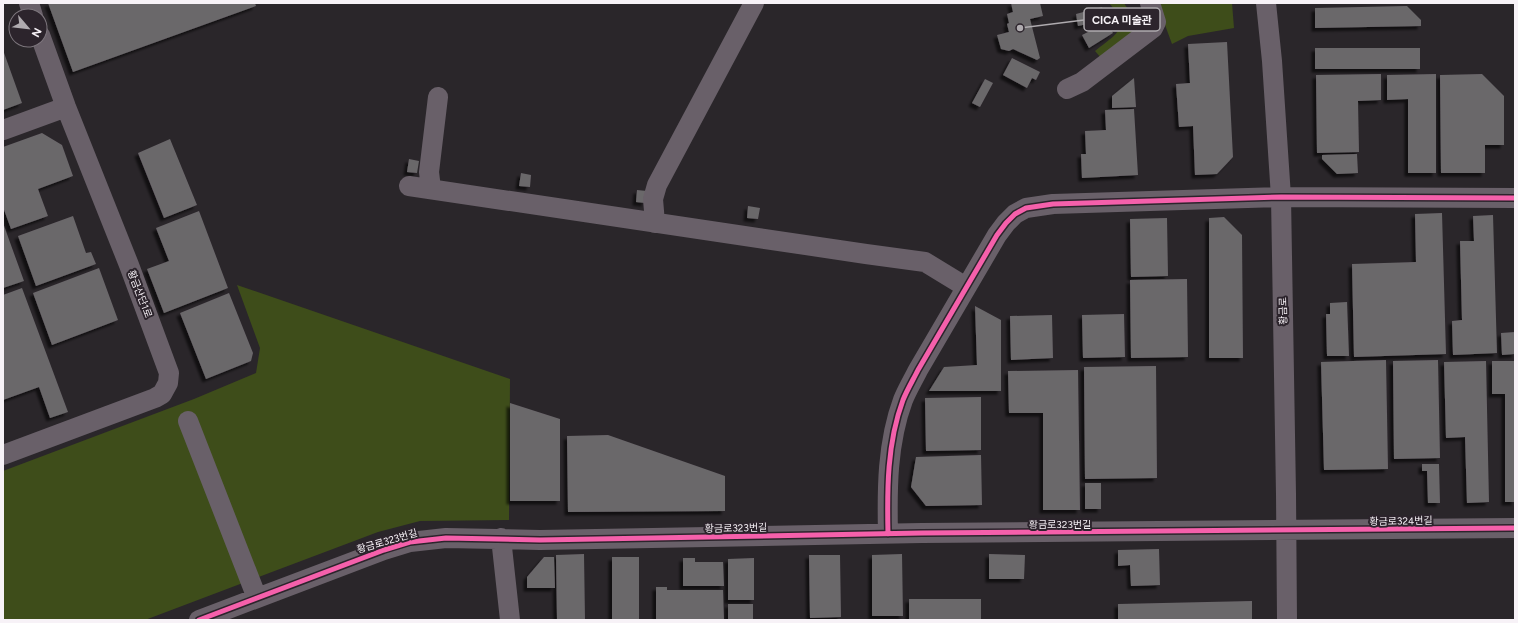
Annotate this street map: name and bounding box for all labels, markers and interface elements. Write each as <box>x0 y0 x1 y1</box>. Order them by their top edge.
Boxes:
north arrow <box>8 8 48 48</box>
callout: CICA 미술관 <box>1084 8 1160 31</box>
text: CICA 미술관 <box>1092 14 1152 27</box>
text: N <box>29 26 44 39</box>
street label: 황금산단1로 <box>125 268 155 320</box>
street label: 황금로 <box>1276 297 1290 325</box>
street label: 황금로324번길 <box>1369 514 1433 528</box>
street label: 황금로323번길 <box>1029 518 1091 531</box>
street label: 황금로323번길 <box>705 521 767 535</box>
street label: 황금로323번길 <box>355 526 419 556</box>

